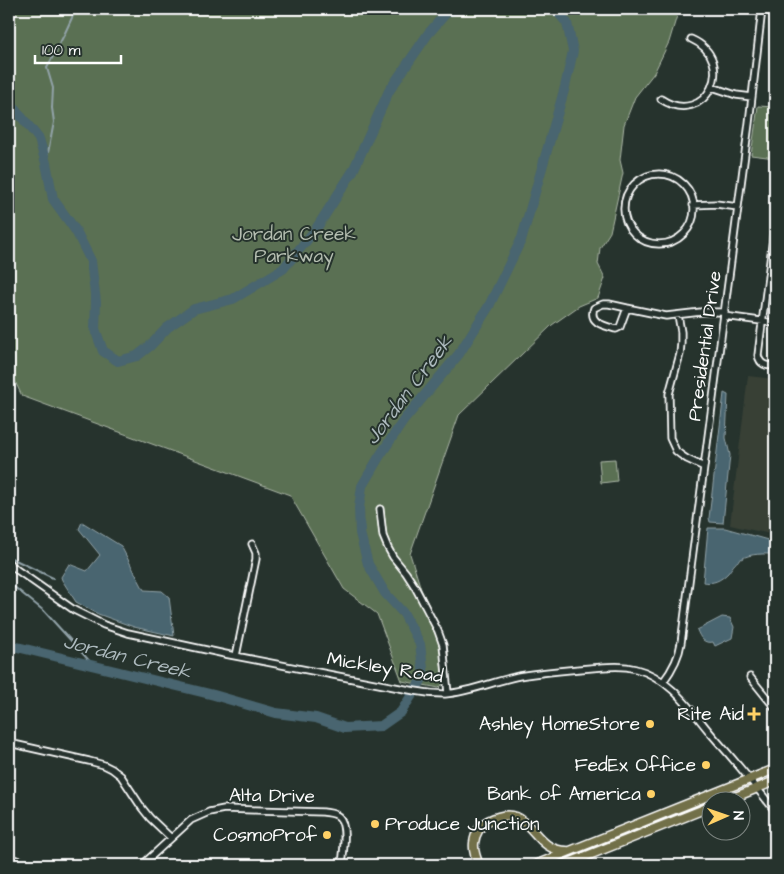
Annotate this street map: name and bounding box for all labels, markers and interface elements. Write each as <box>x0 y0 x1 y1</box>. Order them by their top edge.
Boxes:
scale bar <box>35 32 121 64</box>
text: 100 m <box>42 40 81 61</box>
park label: Jordan Creek Parkway <box>232 221 356 271</box>
street label: Presidential Drive <box>681 269 729 423</box>
water label: Jordan Creek <box>359 329 460 451</box>
water label: Jordan Creek <box>60 628 194 687</box>
street label: Mickley Road <box>325 645 445 692</box>
place label: Rite Aid <box>677 701 744 728</box>
marker: Rite Aid <box>748 708 760 720</box>
place label: Ashley HomeStore <box>479 711 640 739</box>
marker: Ashley HomeStore <box>644 718 656 730</box>
place label: FedEx Office <box>575 752 696 779</box>
marker: FedEx Office <box>700 759 712 771</box>
place label: Bank of America <box>487 781 641 808</box>
street label: Alta Drive <box>229 782 315 810</box>
marker: Bank of America <box>645 788 657 800</box>
north arrow <box>702 792 752 842</box>
place label: Produce Junction <box>385 811 540 838</box>
text: N <box>728 811 748 821</box>
marker: Produce Junction <box>369 818 381 830</box>
place label: CosmoProf <box>213 822 318 849</box>
marker: CosmoProf <box>321 829 333 841</box>

